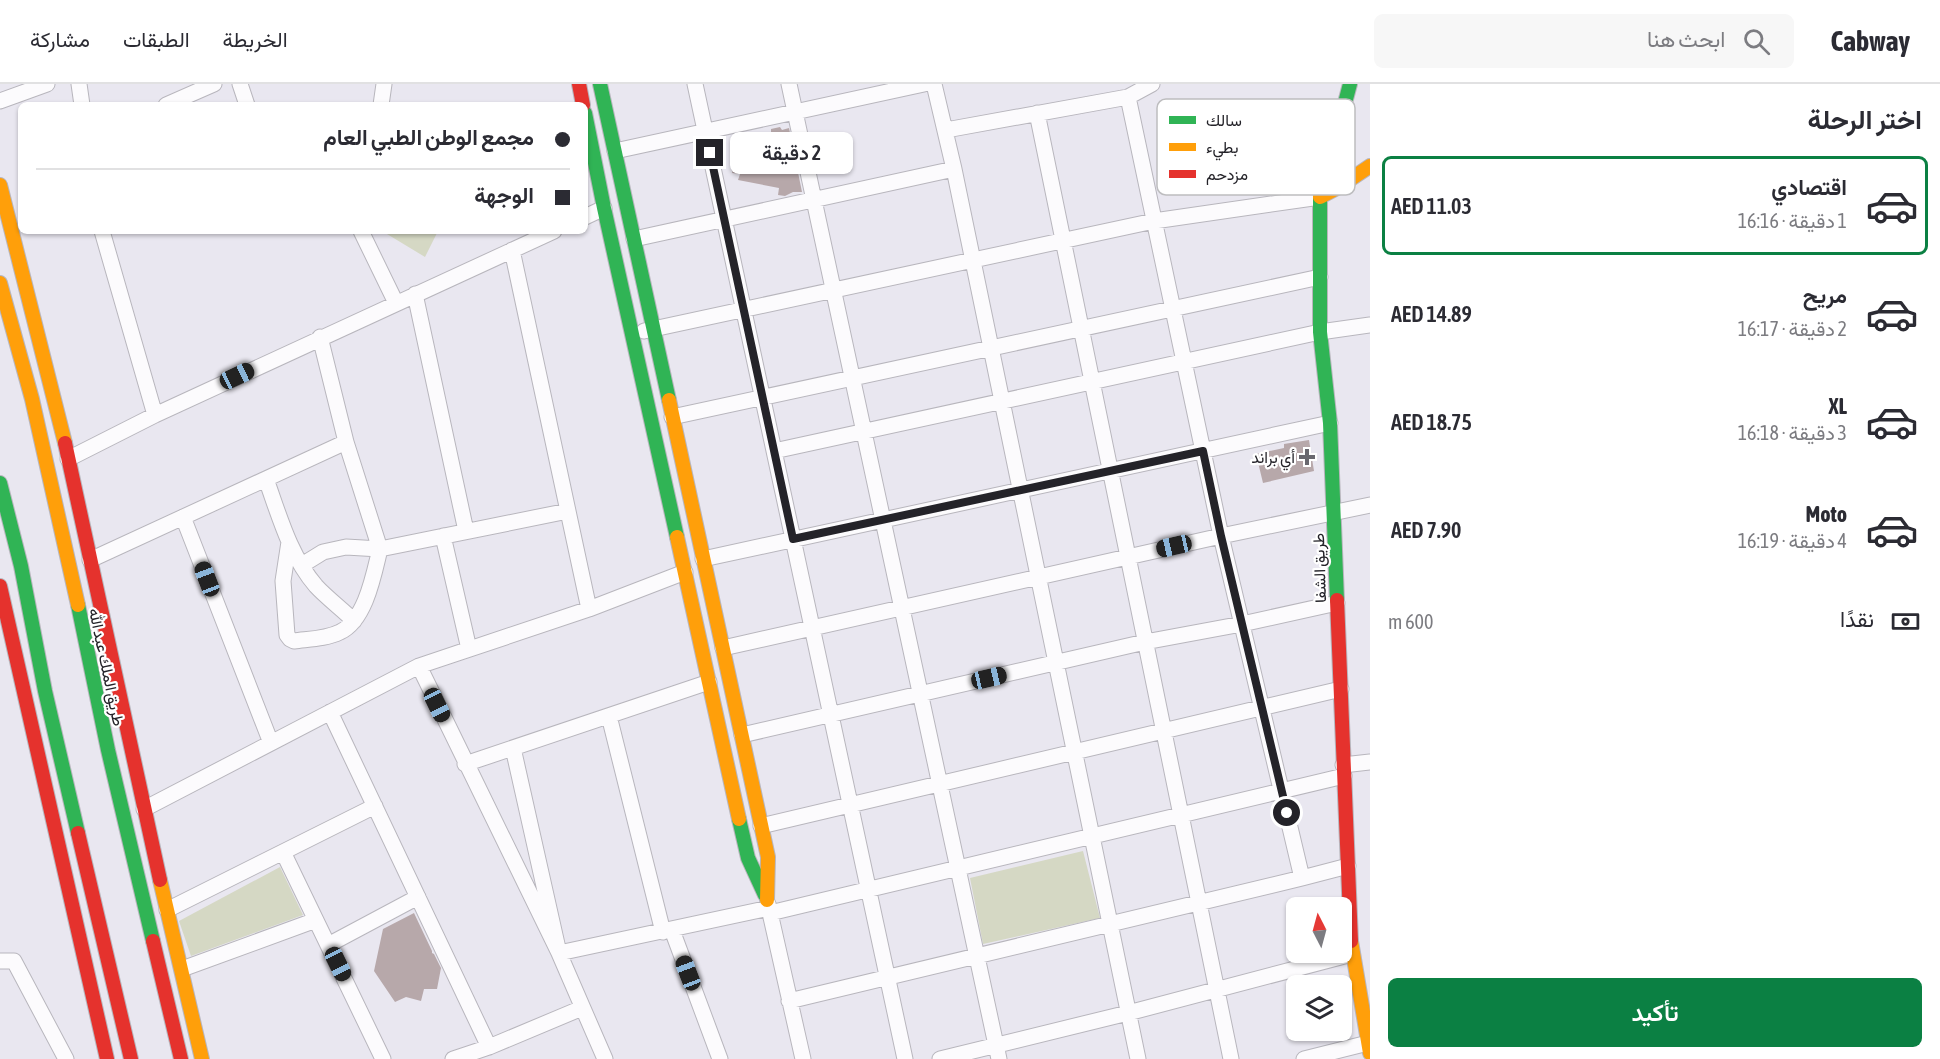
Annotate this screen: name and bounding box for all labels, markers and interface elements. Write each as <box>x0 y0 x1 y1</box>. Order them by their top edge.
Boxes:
search box <box>1374 14 1794 68</box>
icon: search <box>1740 25 1773 58</box>
text: Cabway <box>1830 25 1910 57</box>
text: ابحث هنا <box>1647 26 1725 52</box>
text: مشاركة <box>30 27 90 51</box>
text: الطبقات <box>123 27 190 51</box>
text: الخريطة <box>223 27 288 51</box>
legend <box>1157 99 1355 195</box>
text: اختر الرحلة <box>1808 104 1922 135</box>
text: سالك <box>1206 111 1242 129</box>
text: مجمع الوطن الطبي العام <box>323 124 534 150</box>
callout: 2 دقيقة <box>731 132 854 174</box>
text: بطيء <box>1206 138 1238 161</box>
route end <box>696 139 723 166</box>
text: 2 دقيقة <box>762 141 821 164</box>
text: مزدحم <box>1206 165 1248 185</box>
text: اقتصادي <box>1771 174 1847 200</box>
icon: car <box>1865 179 1919 233</box>
text: الوجهة <box>474 182 534 208</box>
text: AED 11.03 <box>1391 193 1472 219</box>
text: 1 دقيقة · 16:16 <box>1738 209 1847 232</box>
text: مريح <box>1803 282 1847 308</box>
icon: car <box>1865 287 1919 341</box>
text: AED 14.89 <box>1391 301 1472 327</box>
text: 2 دقيقة · 16:17 <box>1738 317 1847 340</box>
car <box>217 360 257 392</box>
text: XL <box>1829 393 1847 419</box>
icon: car <box>1865 395 1919 449</box>
text: AED 18.75 <box>1391 409 1472 435</box>
text: 3 دقيقة · 16:18 <box>1738 421 1847 444</box>
place label: أي براند <box>1251 448 1295 471</box>
marker: أي براند <box>1300 450 1314 464</box>
text: Moto <box>1805 501 1847 527</box>
icon: car <box>1865 503 1919 557</box>
text: AED 7.90 <box>1391 517 1461 543</box>
text: 4 دقيقة · 16:19 <box>1738 529 1847 552</box>
car <box>1154 533 1194 559</box>
street label: طريق الشفا <box>1309 533 1331 603</box>
car <box>192 559 222 599</box>
icon: cash <box>1889 605 1922 638</box>
street label: طريق الملك عبد الله <box>84 606 128 728</box>
text: نقدًا <box>1840 606 1874 632</box>
text: 600 m <box>1388 610 1433 633</box>
car <box>969 665 1009 691</box>
car <box>421 685 453 725</box>
route start <box>1273 799 1300 826</box>
north arrow <box>1286 897 1352 963</box>
map controls <box>1286 897 1352 1041</box>
car <box>322 944 354 984</box>
car <box>673 953 703 993</box>
button: layers <box>1286 975 1352 1041</box>
button: تأكيد <box>1388 978 1922 1047</box>

